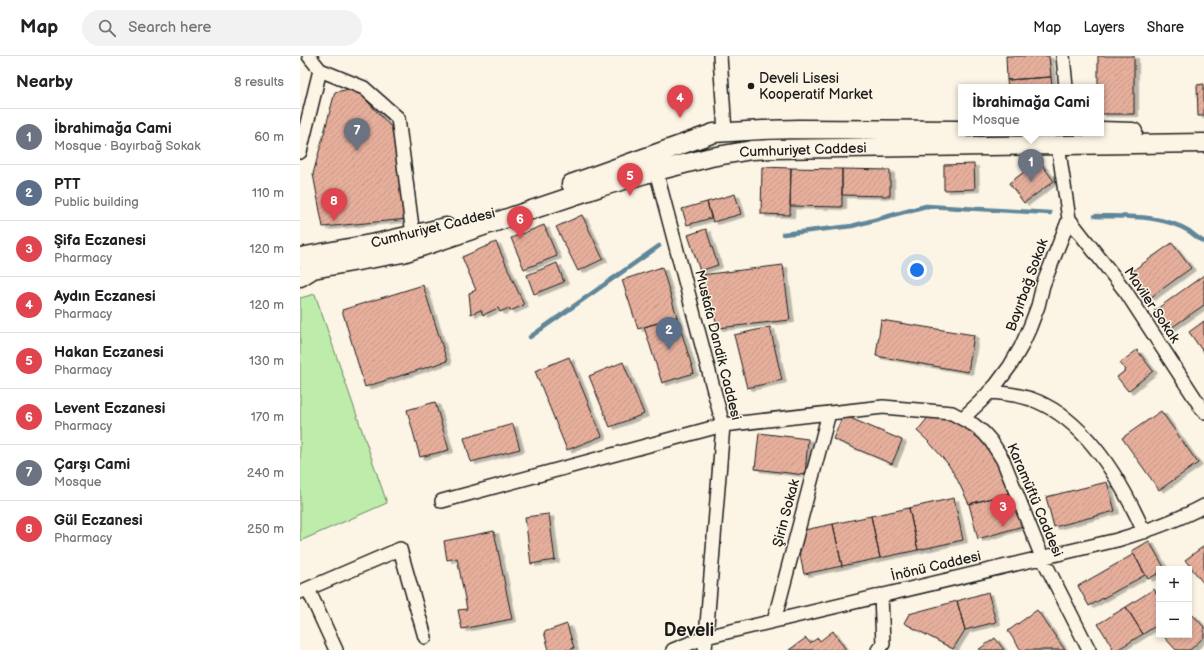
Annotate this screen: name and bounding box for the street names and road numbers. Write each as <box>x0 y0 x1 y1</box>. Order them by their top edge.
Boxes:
street label: Cumhuriyet Caddesi <box>739 139 867 161</box>
street label: Cumhuriyet Caddesi <box>369 204 497 252</box>
street label: Bayırbağ Sokak <box>1002 236 1052 334</box>
street label: Maviler Sokak <box>1120 264 1184 346</box>
street label: Mustafa Dandik Caddesi <box>691 268 745 422</box>
street label: Karamüftü Caddesi <box>1003 441 1067 559</box>
street label: Şirin Sokak <box>769 477 803 549</box>
street label: İnönü Caddesi <box>889 546 983 585</box>

